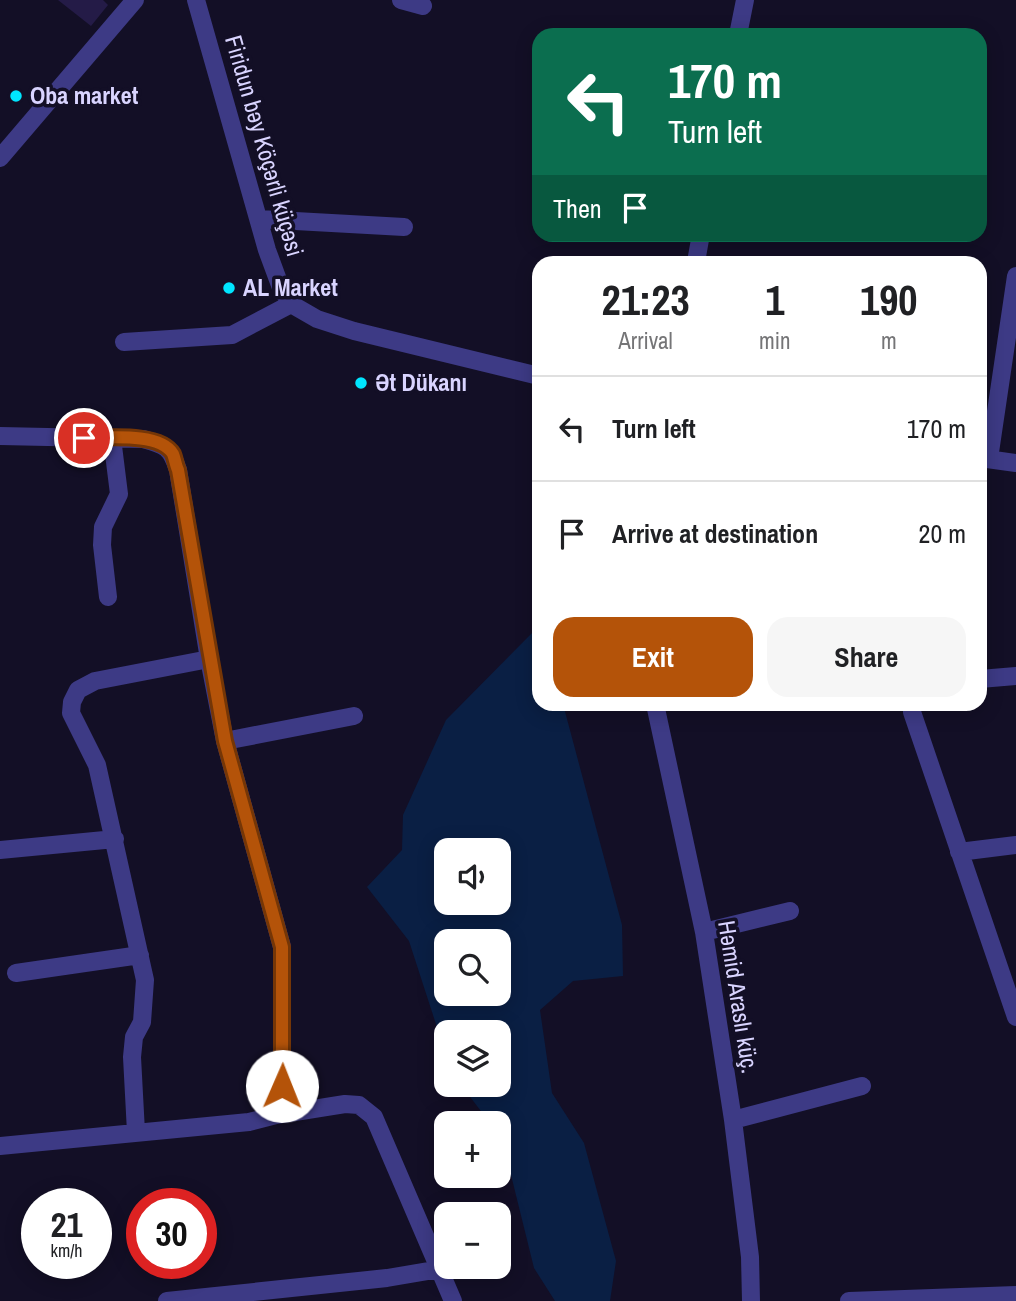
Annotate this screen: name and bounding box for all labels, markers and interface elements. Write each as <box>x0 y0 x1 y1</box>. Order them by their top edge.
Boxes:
street label: Firidun bəy Köçərli küçəsi <box>218 31 312 260</box>
text: 170 m <box>668 47 782 113</box>
icon: left <box>553 56 644 147</box>
place label: Oba market <box>30 79 139 111</box>
marker: Oba market <box>8 88 24 104</box>
text: Turn left <box>668 110 762 153</box>
icon: arrive <box>616 189 654 227</box>
text: Then <box>553 191 602 226</box>
place label: AL Market <box>243 271 338 303</box>
text: 21:23 <box>602 272 690 328</box>
text: 1 <box>765 272 784 328</box>
text: 190 <box>860 272 918 328</box>
marker: AL Market <box>221 280 237 296</box>
text: Arrival <box>618 325 673 356</box>
text: min <box>759 325 791 356</box>
text: m <box>881 325 897 356</box>
place label: Ət Dükanı <box>375 366 467 398</box>
marker: Ət Dükanı <box>353 375 369 391</box>
pin <box>54 408 114 468</box>
icon: left <box>553 410 591 448</box>
text: Turn left <box>612 411 696 446</box>
text: 170 m <box>907 411 966 446</box>
icon: arrive <box>65 419 103 457</box>
icon: arrive <box>553 515 591 553</box>
text: Arrive at destination <box>612 516 818 551</box>
text: 20 m <box>919 516 966 551</box>
button: Exit <box>553 617 753 697</box>
button: Share <box>767 617 966 697</box>
map controls <box>434 838 511 1279</box>
button: sound <box>434 838 511 915</box>
street label: Həmid Araslı küç. <box>711 918 767 1076</box>
button: search <box>434 929 511 1006</box>
button: layers <box>434 1020 511 1097</box>
position arrow <box>245 1049 319 1123</box>
button: + <box>434 1111 511 1188</box>
speed limit sign: 30 <box>126 1188 217 1279</box>
text: 21 <box>51 1201 82 1248</box>
button: − <box>434 1202 511 1279</box>
text: km/h <box>51 1238 83 1263</box>

